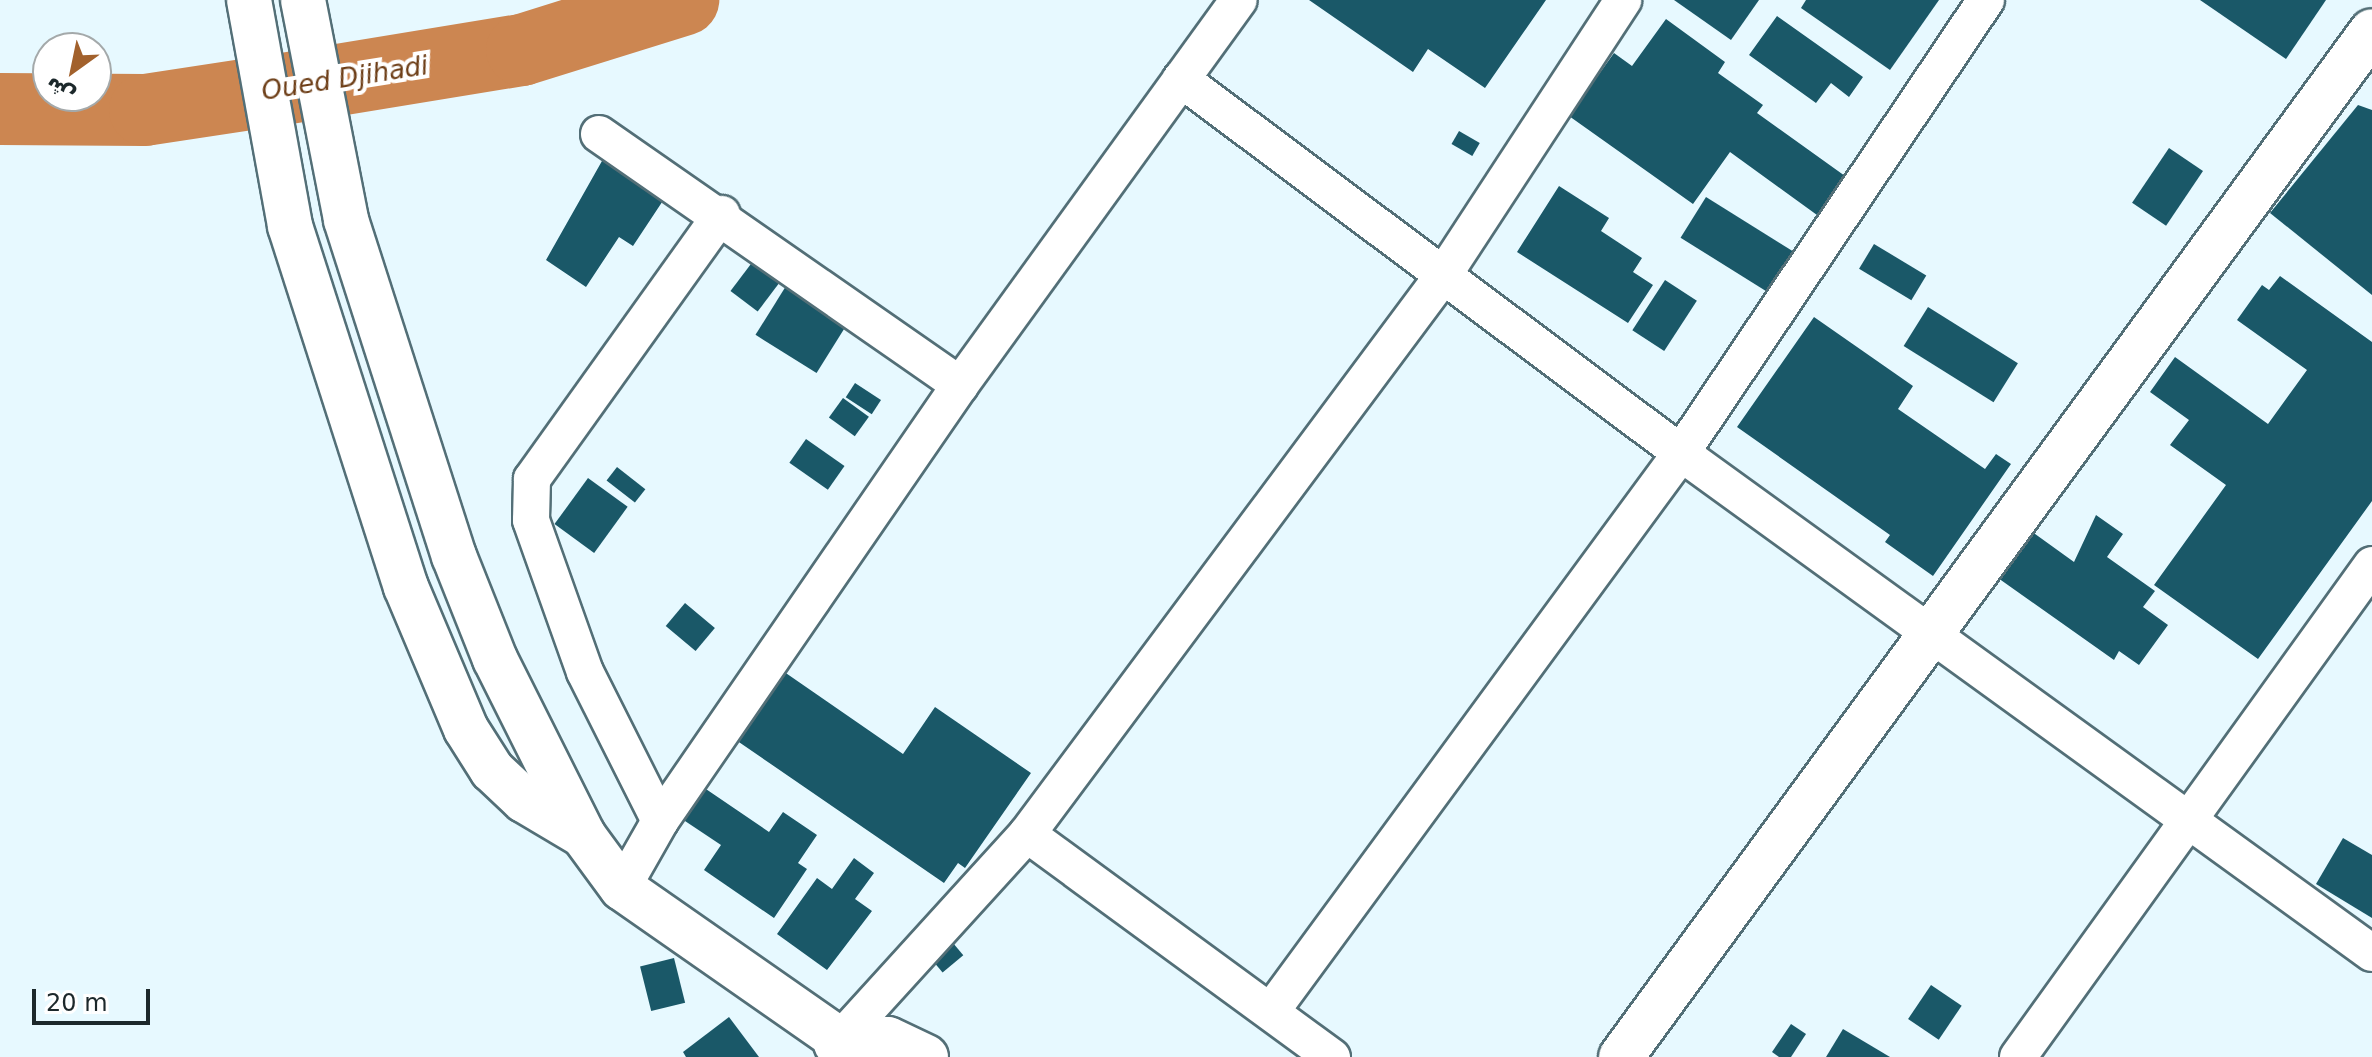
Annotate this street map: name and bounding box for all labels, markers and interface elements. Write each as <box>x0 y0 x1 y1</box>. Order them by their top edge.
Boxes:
north arrow <box>32 32 112 112</box>
water label: Oued Djihadi <box>259 50 431 108</box>
text: ش <box>40 72 79 110</box>
scale bar <box>36 973 154 1023</box>
text: 20 m <box>46 989 108 1017</box>

